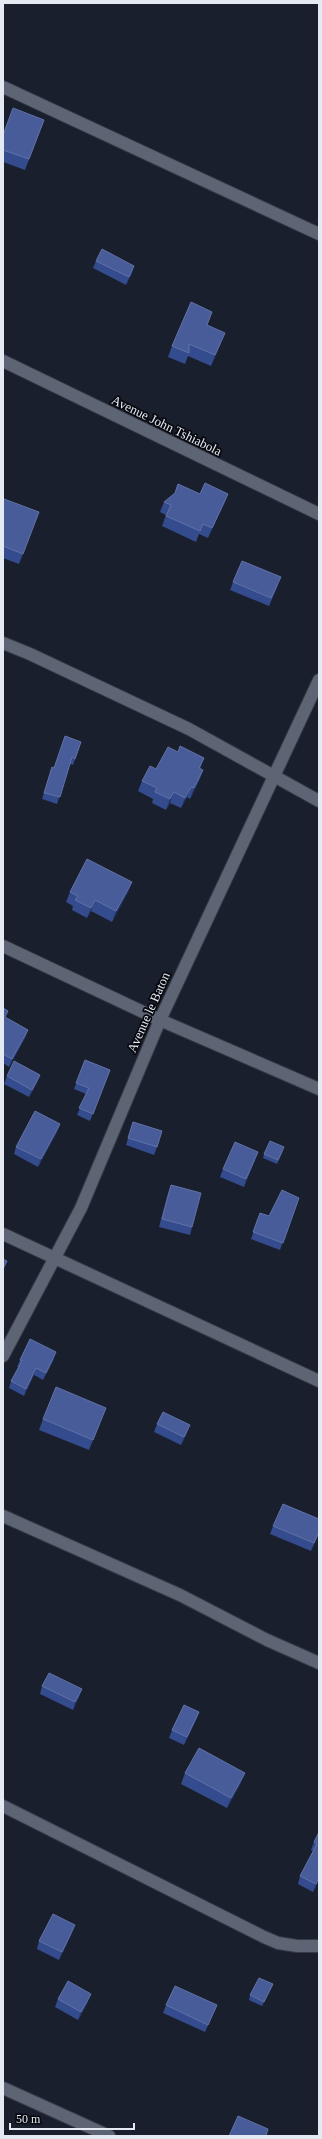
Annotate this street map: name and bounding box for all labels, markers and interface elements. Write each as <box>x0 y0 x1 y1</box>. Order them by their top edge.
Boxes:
street label: Avenue John Tshiabola <box>109 392 224 459</box>
street label: Avenue le Baton <box>124 969 173 1055</box>
scale bar <box>10 2105 134 2131</box>
text: 50 m <box>16 2112 41 2126</box>

